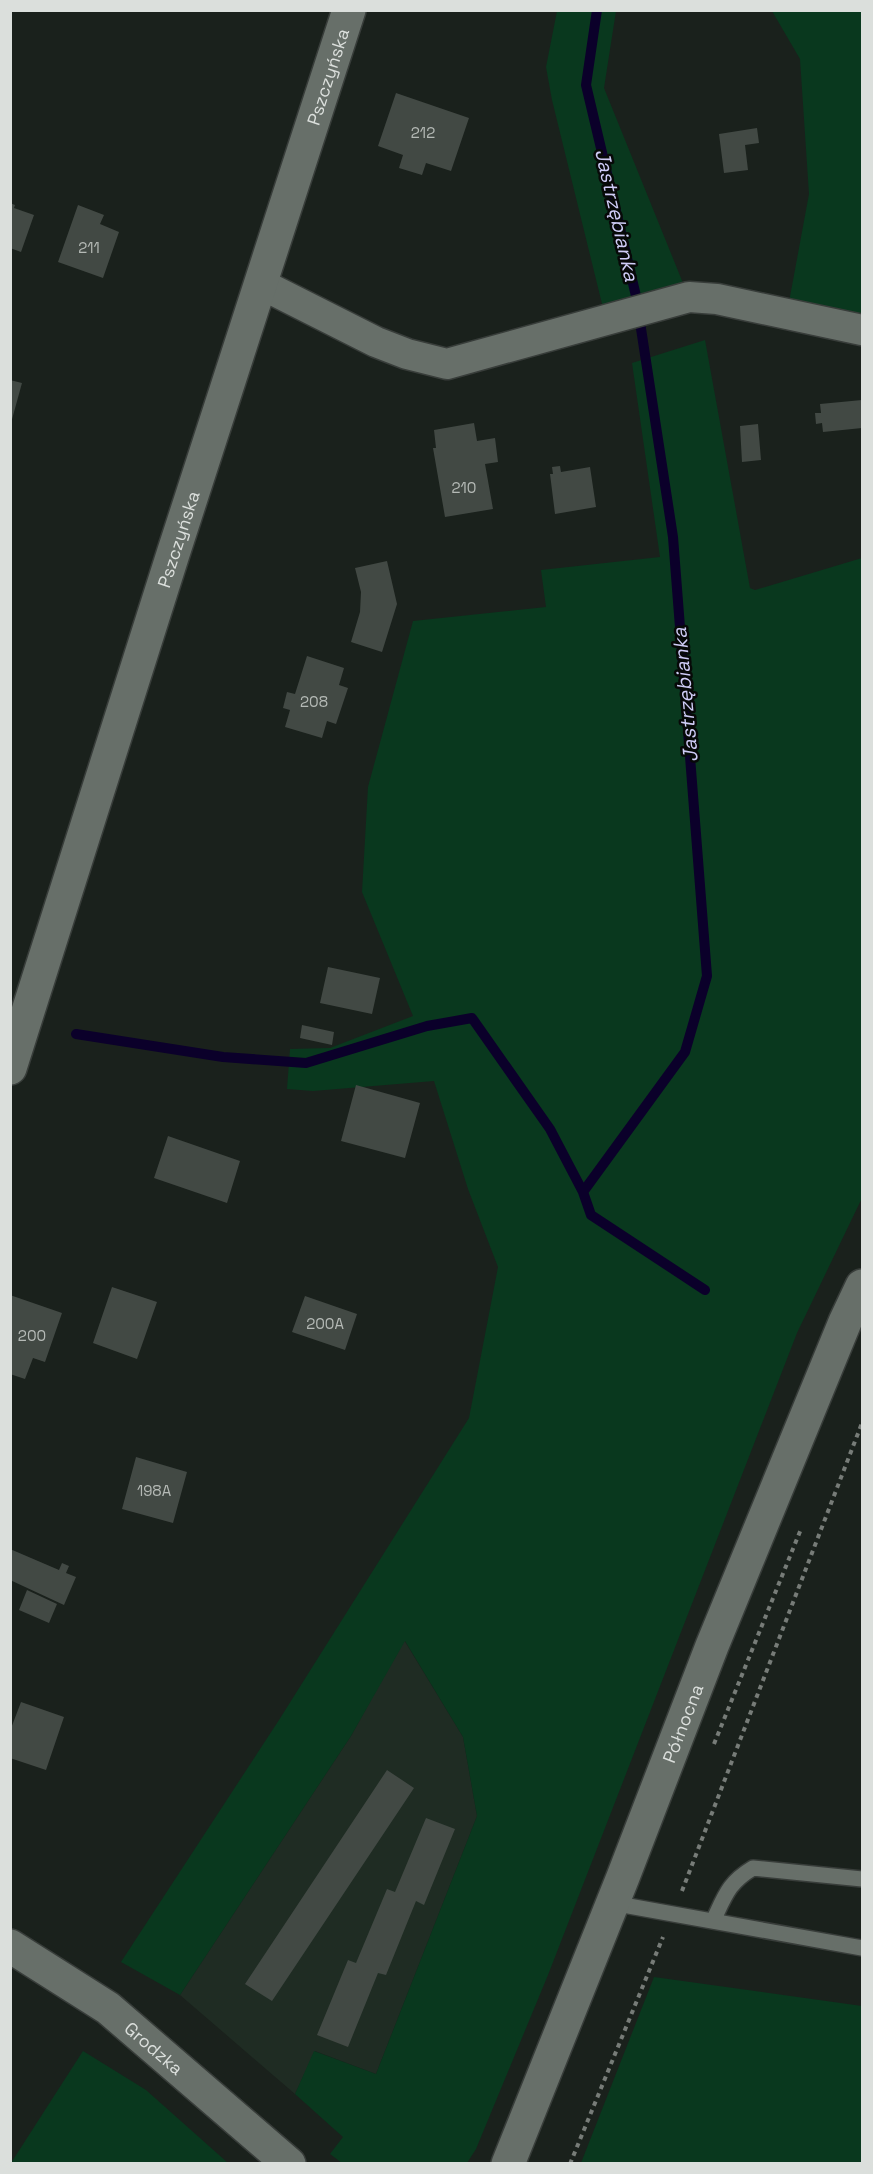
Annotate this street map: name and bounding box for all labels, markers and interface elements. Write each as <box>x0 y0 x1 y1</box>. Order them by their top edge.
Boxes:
street label: Pszczyńska <box>301 25 354 128</box>
house number: 212 <box>411 123 435 142</box>
water label: Jastrzębianka <box>589 146 645 284</box>
house number: 211 <box>78 238 100 257</box>
house number: 210 <box>452 478 476 497</box>
street label: Pszczyńska <box>152 488 204 590</box>
water label: Jastrzębianka <box>666 626 704 764</box>
house number: 208 <box>300 692 328 711</box>
house number: 200A <box>306 1314 344 1333</box>
house number: 200 <box>18 1326 46 1345</box>
house number: 198A <box>137 1481 172 1500</box>
street label: Północna <box>657 1681 708 1766</box>
street label: Grodzka <box>120 2016 188 2080</box>

